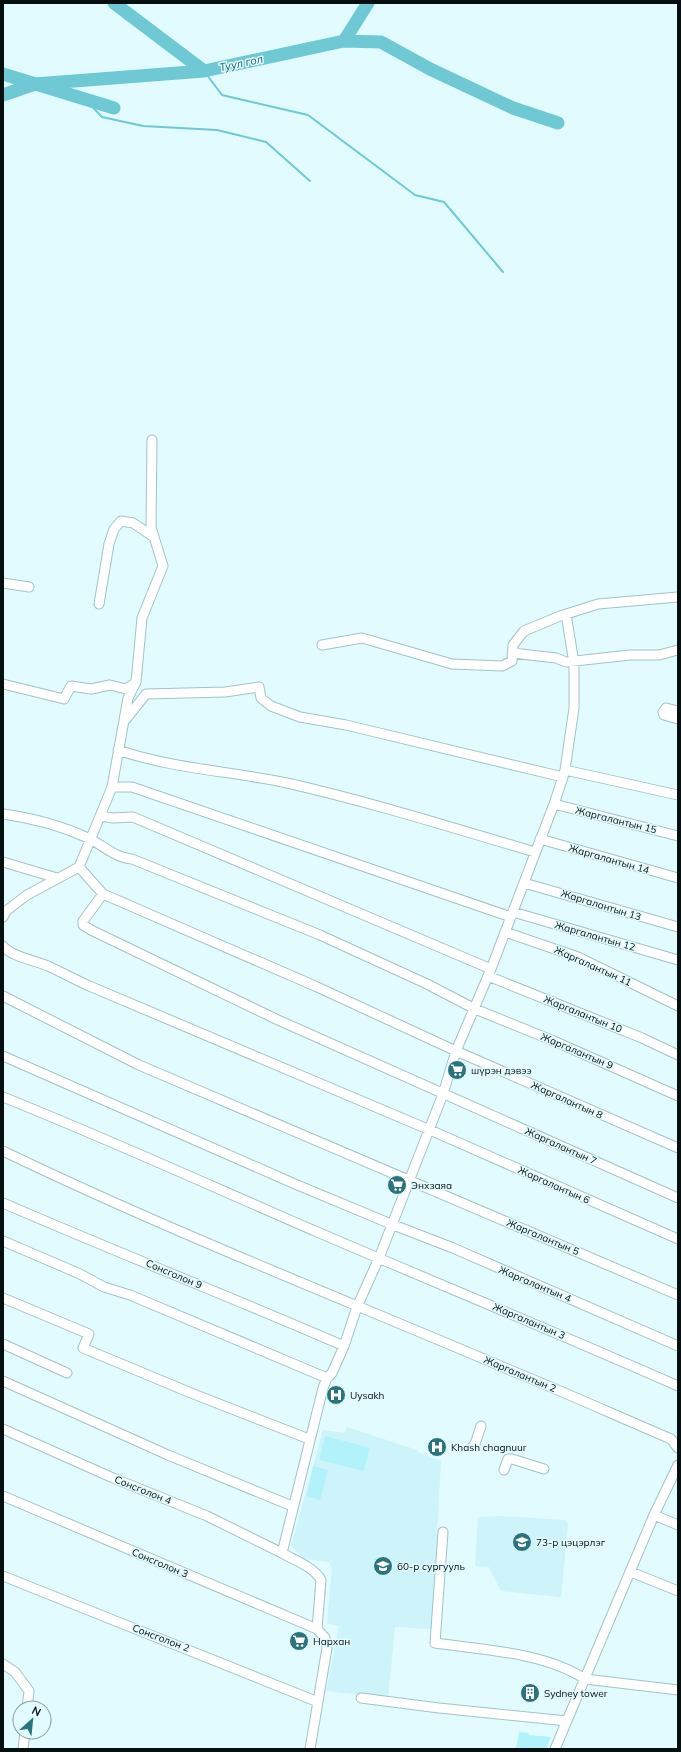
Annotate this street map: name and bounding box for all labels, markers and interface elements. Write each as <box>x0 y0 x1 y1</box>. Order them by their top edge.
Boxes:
water label: Туул гол <box>218 51 265 74</box>
street label: Жаргалантын 15 <box>574 804 658 836</box>
street label: Жаргалантын 14 <box>567 841 651 877</box>
street label: Жаргалантын 13 <box>559 887 643 923</box>
street label: Жаргалантын 12 <box>553 918 637 954</box>
street label: Жаргалантын 11 <box>552 943 634 989</box>
street label: Жаргалантын 10 <box>542 992 624 1036</box>
street label: Жаргалантын 9 <box>539 1030 615 1072</box>
supermarket icon: шүрэн дэвээ <box>446 1059 468 1081</box>
place label: шүрэн дэвээ <box>471 1064 532 1077</box>
street label: Жаргалантын 8 <box>529 1078 605 1122</box>
street label: Жаргалантын 7 <box>523 1124 599 1168</box>
street label: Жаргалантын 6 <box>516 1163 592 1207</box>
supermarket icon: Энхзаяа <box>386 1174 408 1196</box>
place label: Энхзаяа <box>411 1179 452 1192</box>
street label: Жаргалантын 5 <box>505 1216 581 1258</box>
street label: Сонсголон 9 <box>144 1256 204 1292</box>
street label: Жаргалантын 4 <box>497 1263 573 1305</box>
street label: Жаргалантын 3 <box>491 1300 567 1342</box>
street label: Жаргалантын 2 <box>482 1353 558 1395</box>
hospital icon: Uysakh <box>325 1384 347 1406</box>
place label: Uysakh <box>350 1389 385 1402</box>
hospital icon: Khash chagnuur <box>426 1436 448 1458</box>
place label: Khash chagnuur <box>451 1441 527 1454</box>
street label: Сонсголон 4 <box>113 1473 173 1507</box>
school or university icon: 73-р цэцэрлэг <box>511 1531 533 1553</box>
place label: 73-р цэцэрлэг <box>536 1536 606 1549</box>
street label: Сонсголон 3 <box>130 1545 190 1581</box>
school or university icon: 60-р сургууль <box>372 1555 394 1577</box>
place label: 60-р сургууль <box>397 1560 465 1573</box>
street label: Сонсголон 2 <box>131 1621 191 1655</box>
supermarket icon: Нархан <box>288 1630 310 1652</box>
place label: Нархан <box>313 1635 350 1648</box>
building icon: Sydney tower <box>519 1682 541 1704</box>
place label: Sydney tower <box>544 1687 608 1700</box>
north arrow <box>12 1700 52 1740</box>
text: N <box>30 1703 43 1719</box>

